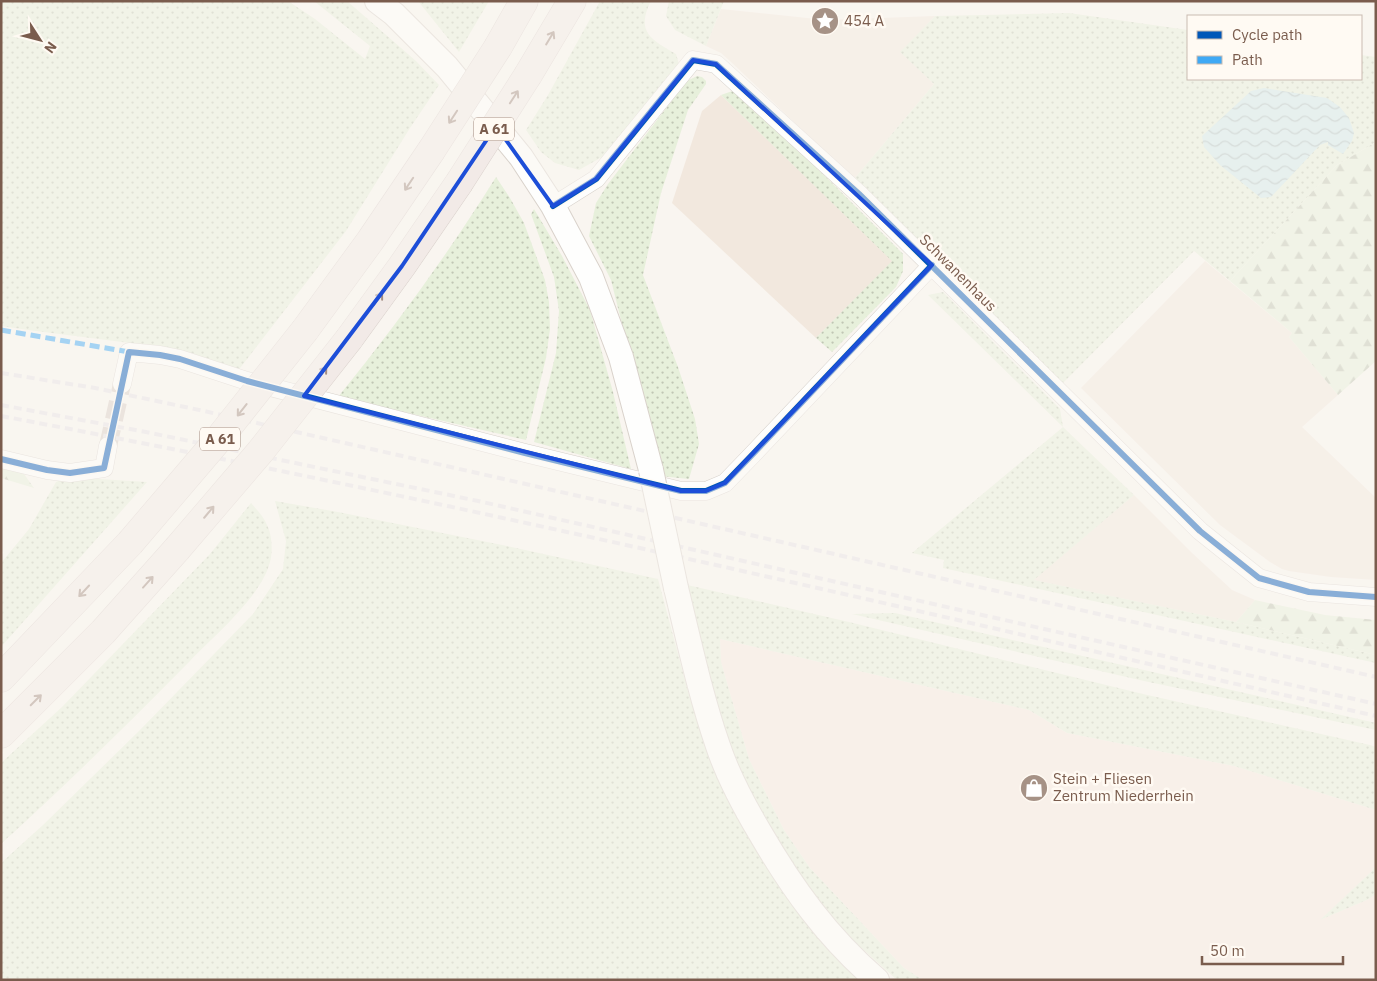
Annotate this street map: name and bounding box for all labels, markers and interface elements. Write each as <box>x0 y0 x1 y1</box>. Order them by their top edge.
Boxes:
place icon: 454 A <box>810 6 840 36</box>
place label: 454 A <box>844 11 885 30</box>
north arrow <box>15 15 65 65</box>
legend <box>1187 15 1362 80</box>
text: Cycle path <box>1232 25 1303 44</box>
one-way arrow <box>546 32 556 46</box>
text: N <box>40 38 61 57</box>
text: Path <box>1232 50 1263 69</box>
one-way arrow <box>509 91 519 105</box>
one-way arrow <box>448 110 458 124</box>
road number: A 61 <box>474 118 514 140</box>
one-way arrow <box>404 177 414 191</box>
street label: Schwanenhaus <box>916 230 1001 315</box>
one-way arrow <box>372 293 383 306</box>
one-way arrow <box>317 366 328 379</box>
one-way arrow <box>237 403 248 416</box>
road number: A 61 <box>200 428 240 450</box>
one-way arrow <box>203 506 215 519</box>
one-way arrow <box>142 576 154 589</box>
one-way arrow <box>78 585 90 598</box>
one-way arrow <box>30 694 42 706</box>
place label: Stein + Fliesen Zentrum Niederrhein <box>1053 769 1194 805</box>
shop icon: Stein + Fliesen Zentrum Niederrhein <box>1019 773 1049 803</box>
scale bar <box>1202 934 1343 966</box>
text: 50 m <box>1210 941 1245 960</box>

